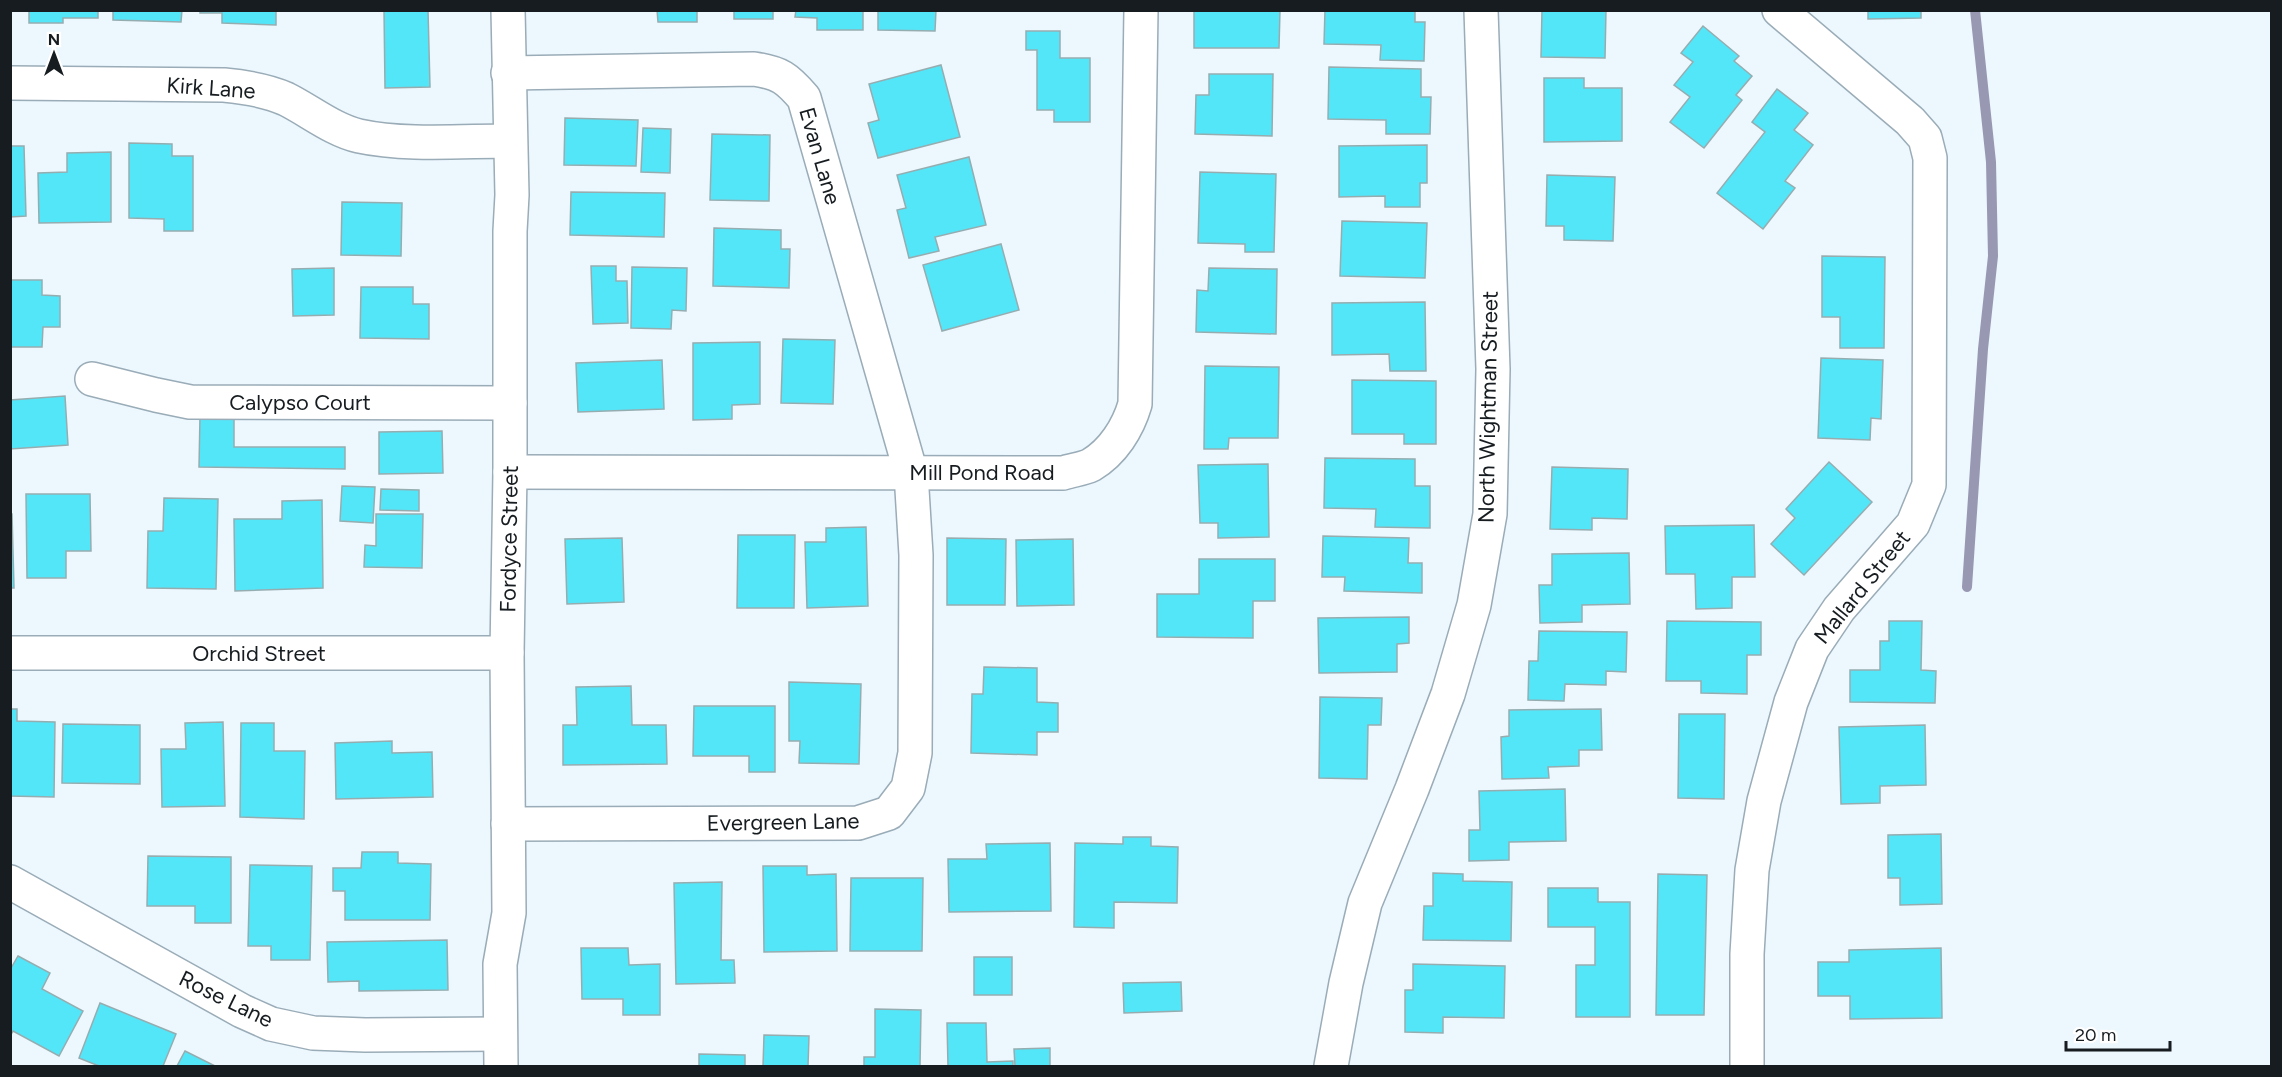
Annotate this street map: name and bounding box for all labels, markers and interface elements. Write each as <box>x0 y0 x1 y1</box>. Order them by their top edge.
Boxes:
north arrow <box>24 24 84 84</box>
text: N <box>48 30 60 49</box>
street label: Kirk Lane <box>166 71 256 105</box>
street label: Evan Lane <box>793 104 847 208</box>
street label: North Wightman Street <box>1472 291 1504 523</box>
street label: Calypso Court <box>229 389 371 416</box>
street label: Mill Pond Road <box>909 459 1055 486</box>
street label: Fordyce Street <box>494 465 524 613</box>
street label: Mallard Street <box>1808 525 1916 649</box>
street label: Orchid Street <box>192 640 326 667</box>
street label: Evergreen Lane <box>706 807 860 837</box>
street label: Rose Lane <box>175 965 277 1033</box>
scale bar <box>2066 1014 2170 1052</box>
text: 20 m <box>2075 1024 2116 1046</box>

